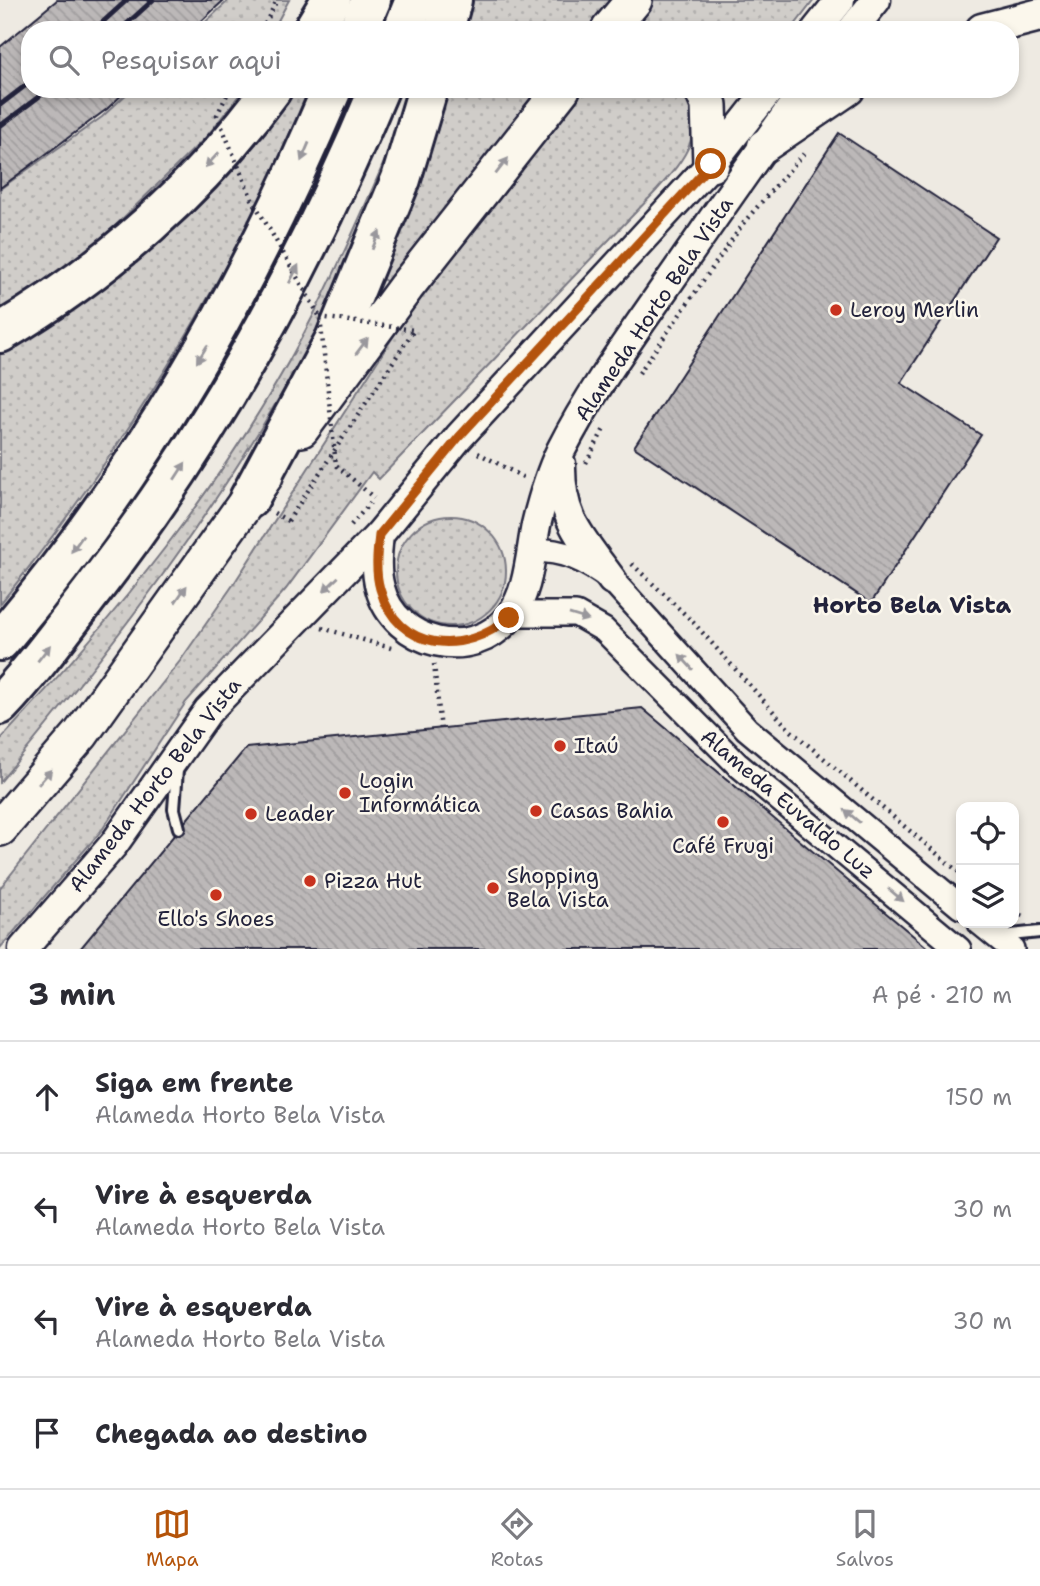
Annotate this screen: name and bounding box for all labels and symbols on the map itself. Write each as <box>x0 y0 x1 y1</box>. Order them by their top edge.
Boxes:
one-way arrow <box>300 142 311 163</box>
route start <box>695 148 726 179</box>
one-way arrow <box>205 151 221 168</box>
one-way arrow <box>494 157 509 175</box>
street label: Alameda Horto Bela Vista <box>568 191 740 427</box>
one-way arrow <box>370 229 381 250</box>
one-way arrow <box>288 264 299 284</box>
place label: Leroy Merlin <box>850 296 979 324</box>
marker: Leroy Merlin <box>828 302 844 318</box>
one-way arrow <box>355 337 370 355</box>
one-way arrow <box>196 345 208 364</box>
one-way arrow <box>173 462 187 480</box>
one-way arrow <box>70 535 84 553</box>
one-way arrow <box>323 575 340 591</box>
one-way arrow <box>174 585 188 603</box>
district label: Horto Bela Vista <box>813 590 1012 620</box>
route end <box>493 602 524 633</box>
one-way arrow <box>569 613 590 623</box>
one-way arrow <box>36 645 51 662</box>
one-way arrow <box>678 653 694 671</box>
street label: Alameda Horto Bela Vista <box>62 672 248 898</box>
street label: Alameda Euvaldo Luz <box>695 723 881 885</box>
place label: Itaú <box>574 732 619 760</box>
marker: Itaú <box>552 738 568 754</box>
place label: Login Informática <box>359 767 480 819</box>
one-way arrow <box>37 768 52 785</box>
marker: Login Informática <box>337 785 353 801</box>
place label: Casas Bahia <box>550 797 673 825</box>
place label: Leader <box>265 800 335 828</box>
marker: Casas Bahia <box>528 803 544 819</box>
marker: Leader <box>243 806 259 822</box>
one-way arrow <box>844 809 862 824</box>
marker: Café Frugi <box>715 814 731 830</box>
place label: Café Frugi <box>672 832 774 860</box>
place label: Shopping Bela Vista <box>507 862 609 914</box>
place label: Pizza Hut <box>324 867 422 895</box>
marker: Pizza Hut <box>302 873 318 889</box>
marker: Shopping Bela Vista <box>485 880 501 896</box>
marker: Ello's Shoes <box>208 887 224 903</box>
one-way arrow <box>887 887 905 903</box>
place label: Ello's Shoes <box>157 905 275 933</box>

